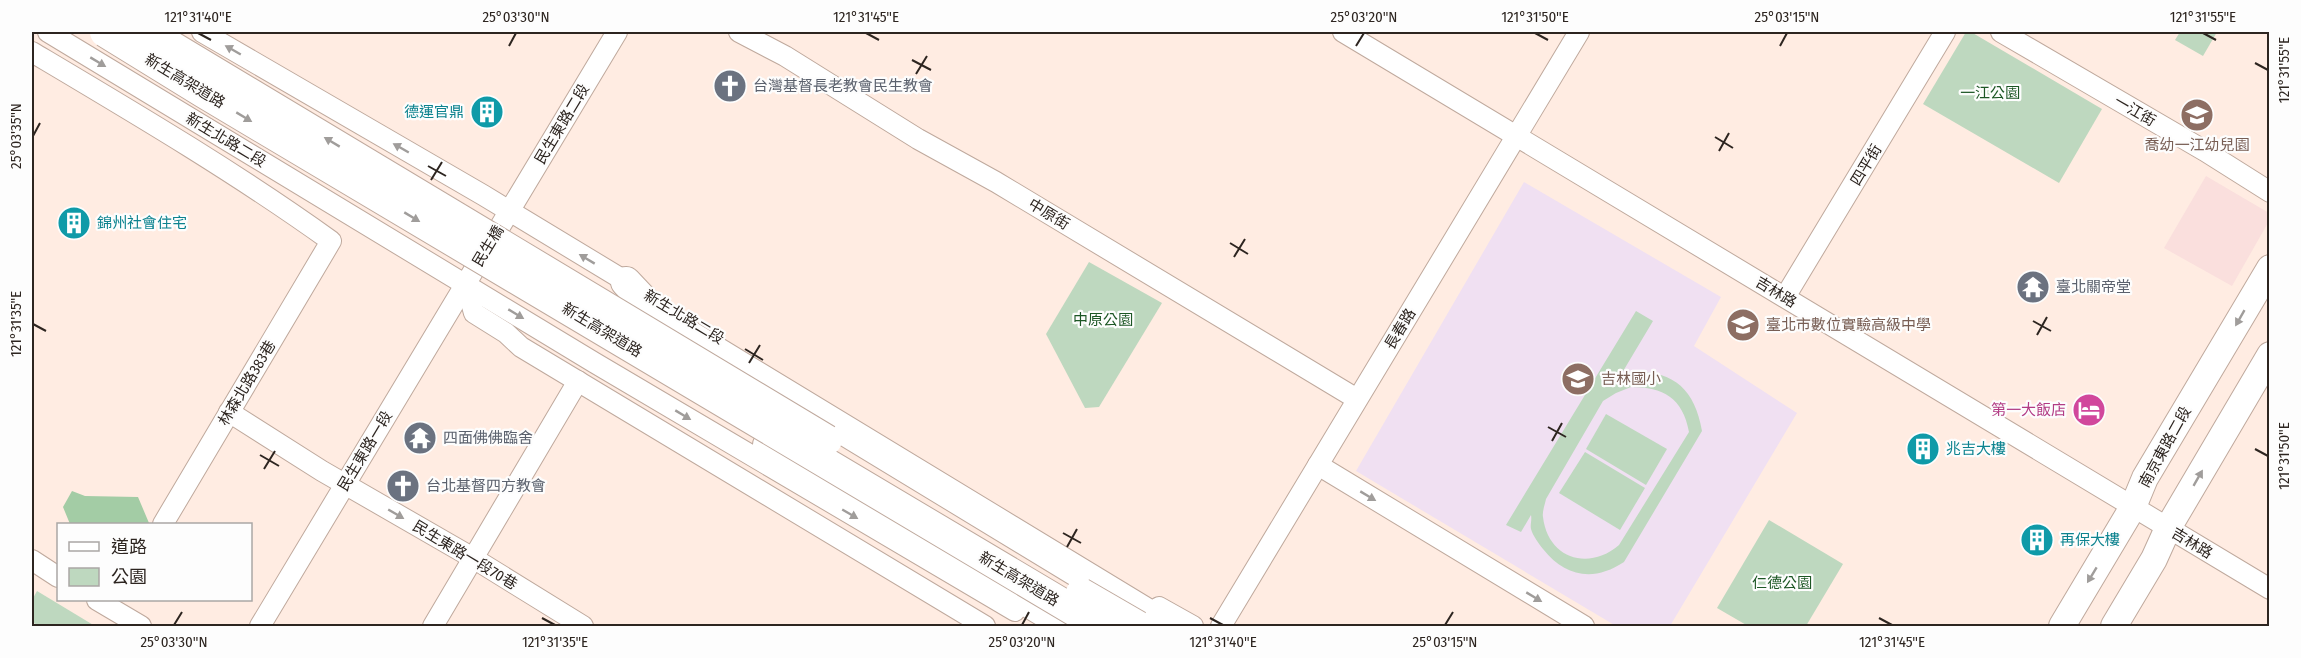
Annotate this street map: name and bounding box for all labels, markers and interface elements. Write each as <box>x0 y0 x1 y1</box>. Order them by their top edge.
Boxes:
text: 121°31'40"E <box>164 8 232 26</box>
text: 25°03'30"N <box>482 8 550 26</box>
text: 121°31'45"E <box>833 8 899 26</box>
text: 25°03'20"N <box>1331 8 1397 26</box>
text: 121°31'50"E <box>1501 8 1569 26</box>
text: 25°03'15"N <box>1755 8 1819 26</box>
text: 121°31'55"E <box>2170 8 2236 26</box>
text: 121°31'55"E <box>2275 37 2293 103</box>
one-way arrow <box>225 44 241 55</box>
street label: 新生高架道路 <box>142 50 228 112</box>
one-way arrow <box>90 56 106 67</box>
church icon: 台灣基督長老教會民生教會 <box>712 68 748 104</box>
place label: 台灣基督長老教會民生教會 <box>753 77 933 95</box>
street label: 民生東路二段 <box>531 81 593 167</box>
park label: 一江公園 <box>1960 84 2020 102</box>
street label: 一江街 <box>2111 92 2159 130</box>
building icon: 德運官鼎 <box>469 94 505 130</box>
school or university icon: 喬幼一江幼兒園 <box>2179 97 2215 133</box>
text: 25°03'35"N <box>7 103 25 169</box>
place label: 德運官鼎 <box>404 103 464 121</box>
street label: 新生北路二段 <box>183 109 269 171</box>
one-way arrow <box>236 112 253 122</box>
place label: 喬幼一江幼兒園 <box>2144 136 2250 154</box>
one-way arrow <box>324 137 340 148</box>
street label: 四平街 <box>1847 141 1885 189</box>
one-way arrow <box>392 143 409 153</box>
street label: 中原街 <box>1025 195 1073 233</box>
building icon: 錦州社會住宅 <box>56 205 92 241</box>
one-way arrow <box>404 211 420 222</box>
place label: 錦州社會住宅 <box>97 214 187 232</box>
street label: 民生橋 <box>469 222 507 270</box>
one-way arrow <box>579 253 595 264</box>
temple icon: 臺北關帝堂 <box>2015 269 2051 305</box>
street label: 吉林路 <box>1752 273 1800 311</box>
place label: 臺北關帝堂 <box>2056 278 2131 296</box>
street label: 新生北路二段 <box>641 286 727 348</box>
text: 121°31'35"E <box>7 291 25 357</box>
street label: 新生高架道路 <box>559 299 645 361</box>
street label: 長春路 <box>1381 305 1419 353</box>
school or university icon: 臺北市數位實驗高級中學 <box>1725 307 1761 343</box>
one-way arrow <box>508 309 524 320</box>
one-way arrow <box>2234 310 2245 326</box>
park label: 中原公園 <box>1073 311 1133 329</box>
place label: 臺北市數位實驗高級中學 <box>1766 316 1931 334</box>
street label: 林森北路383巷 <box>215 337 279 429</box>
school or university icon: 吉林國小 <box>1560 361 1596 397</box>
place label: 吉林國小 <box>1601 370 1661 388</box>
hotel icon: 第一大飯店 <box>2071 392 2107 428</box>
place label: 第一大飯店 <box>1991 401 2066 419</box>
street label: 南京東路二段 <box>2135 403 2195 491</box>
street label: 民生東路一段 <box>334 408 396 494</box>
one-way arrow <box>675 409 691 420</box>
temple icon: 四面佛佛臨舍 <box>402 420 438 456</box>
text: 121°31'50"E <box>2275 422 2293 490</box>
place label: 四面佛佛臨舍 <box>443 429 533 447</box>
building icon: 兆吉大樓 <box>1905 431 1941 467</box>
place label: 兆吉大樓 <box>1946 440 2006 458</box>
church icon: 台北基督四方教會 <box>385 468 421 504</box>
one-way arrow <box>2192 470 2203 486</box>
place label: 台北基督四方教會 <box>426 477 546 495</box>
one-way arrow <box>1360 490 1376 501</box>
one-way arrow <box>388 509 405 519</box>
one-way arrow <box>842 509 858 520</box>
street label: 民生東路一段70巷 <box>409 517 521 593</box>
building icon: 再保大樓 <box>2019 522 2055 558</box>
legend <box>57 523 252 601</box>
street label: 吉林路 <box>2168 524 2216 562</box>
place label: 再保大樓 <box>2060 531 2120 549</box>
text: 道路 <box>111 536 147 558</box>
street label: 新生高架道路 <box>976 548 1062 610</box>
text: 公園 <box>111 566 147 588</box>
one-way arrow <box>2087 567 2098 583</box>
park label: 仁德公園 <box>1752 574 1812 592</box>
one-way arrow <box>1526 591 1542 602</box>
text: 25°03'30"N <box>140 633 208 651</box>
text: 121°31'35"E <box>522 633 588 651</box>
text: 25°03'20"N <box>989 633 1055 651</box>
text: 121°31'40"E <box>1189 633 1257 651</box>
text: 25°03'15"N <box>1413 633 1477 651</box>
text: 121°31'45"E <box>1859 633 1925 651</box>

